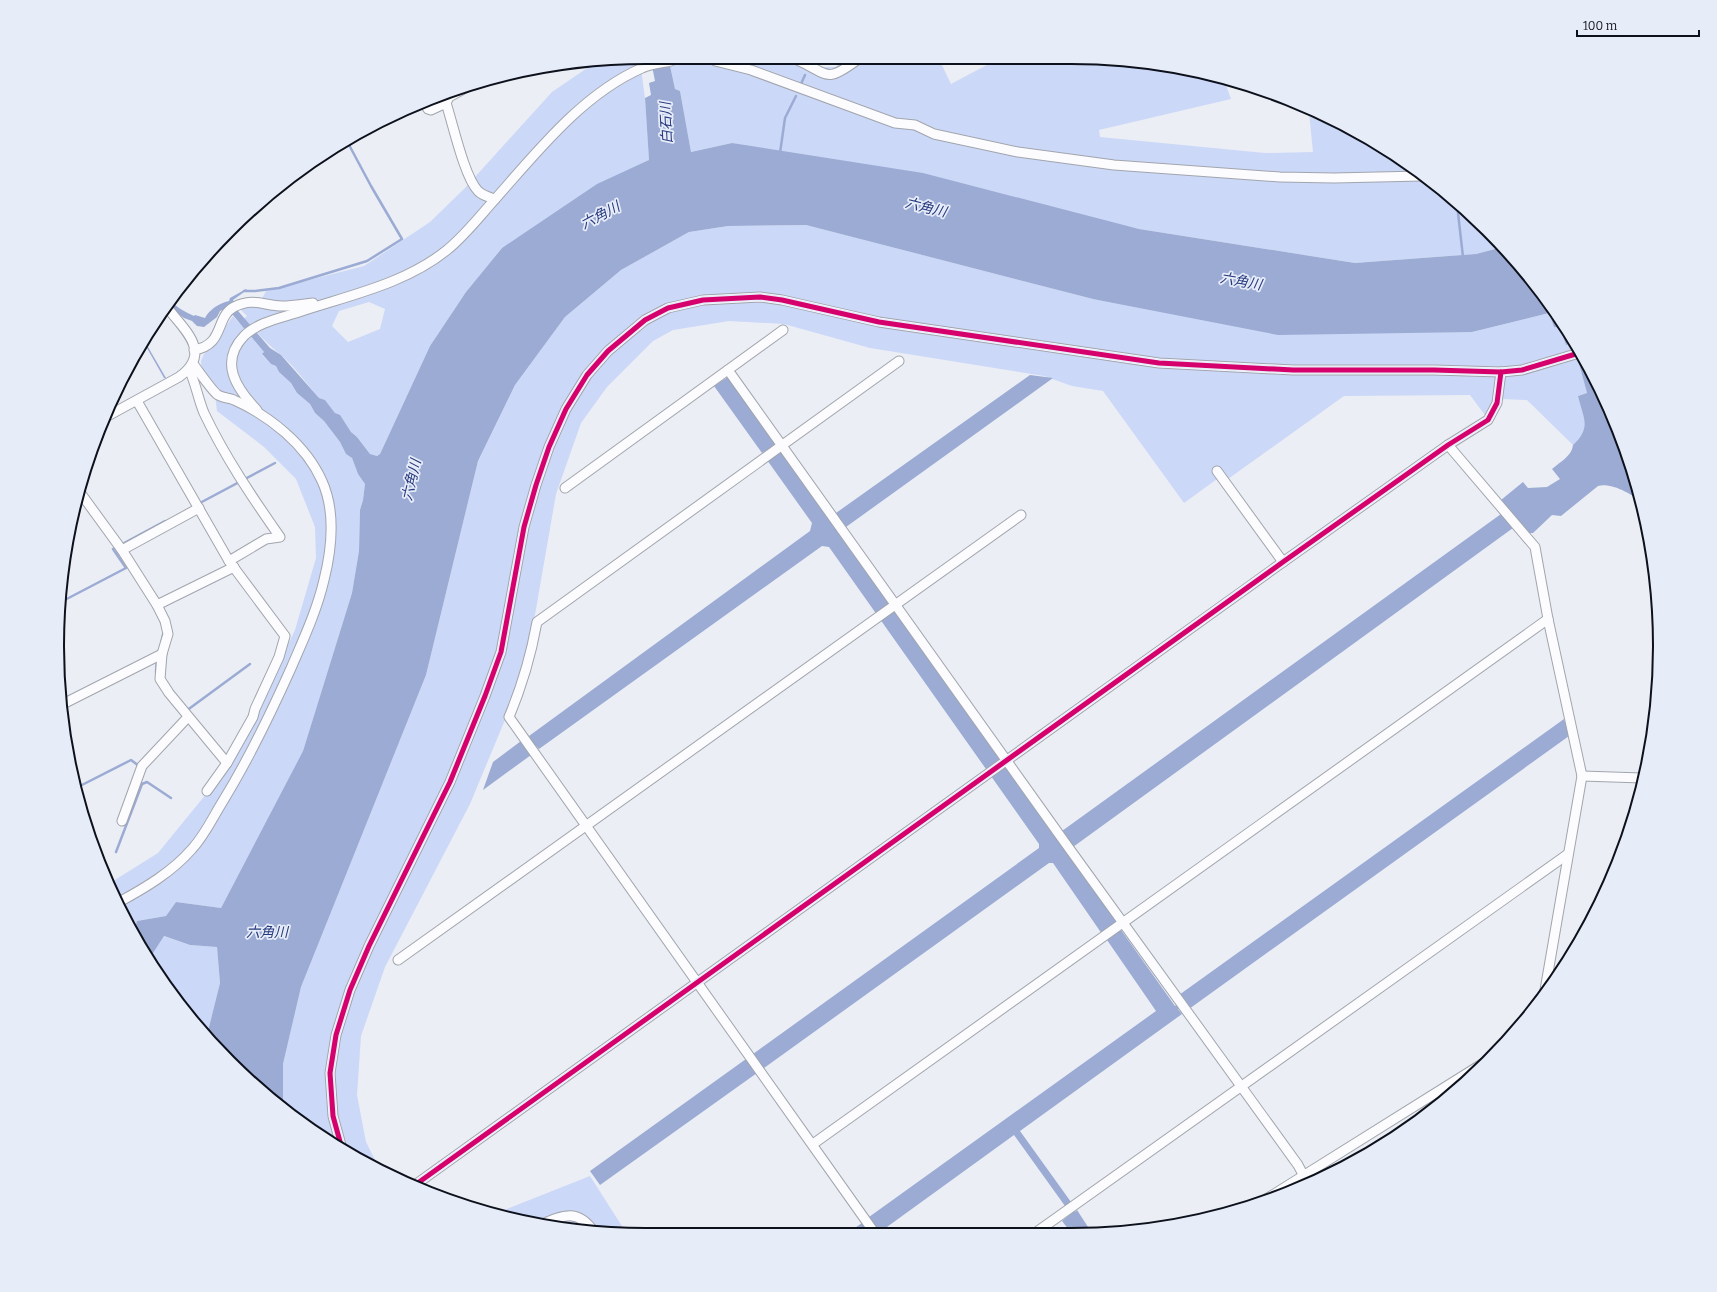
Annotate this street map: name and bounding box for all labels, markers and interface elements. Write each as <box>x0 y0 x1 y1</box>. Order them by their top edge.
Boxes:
scale bar <box>1577 12 1699 38</box>
text: 100 m <box>1583 19 1618 33</box>
water label: 白石川 <box>657 100 676 144</box>
water label: 六角川 <box>903 194 950 221</box>
water label: 六角川 <box>578 197 625 233</box>
water label: 六角川 <box>1219 269 1265 294</box>
water label: 六角川 <box>398 456 425 502</box>
water label: 六角川 <box>246 924 290 941</box>

